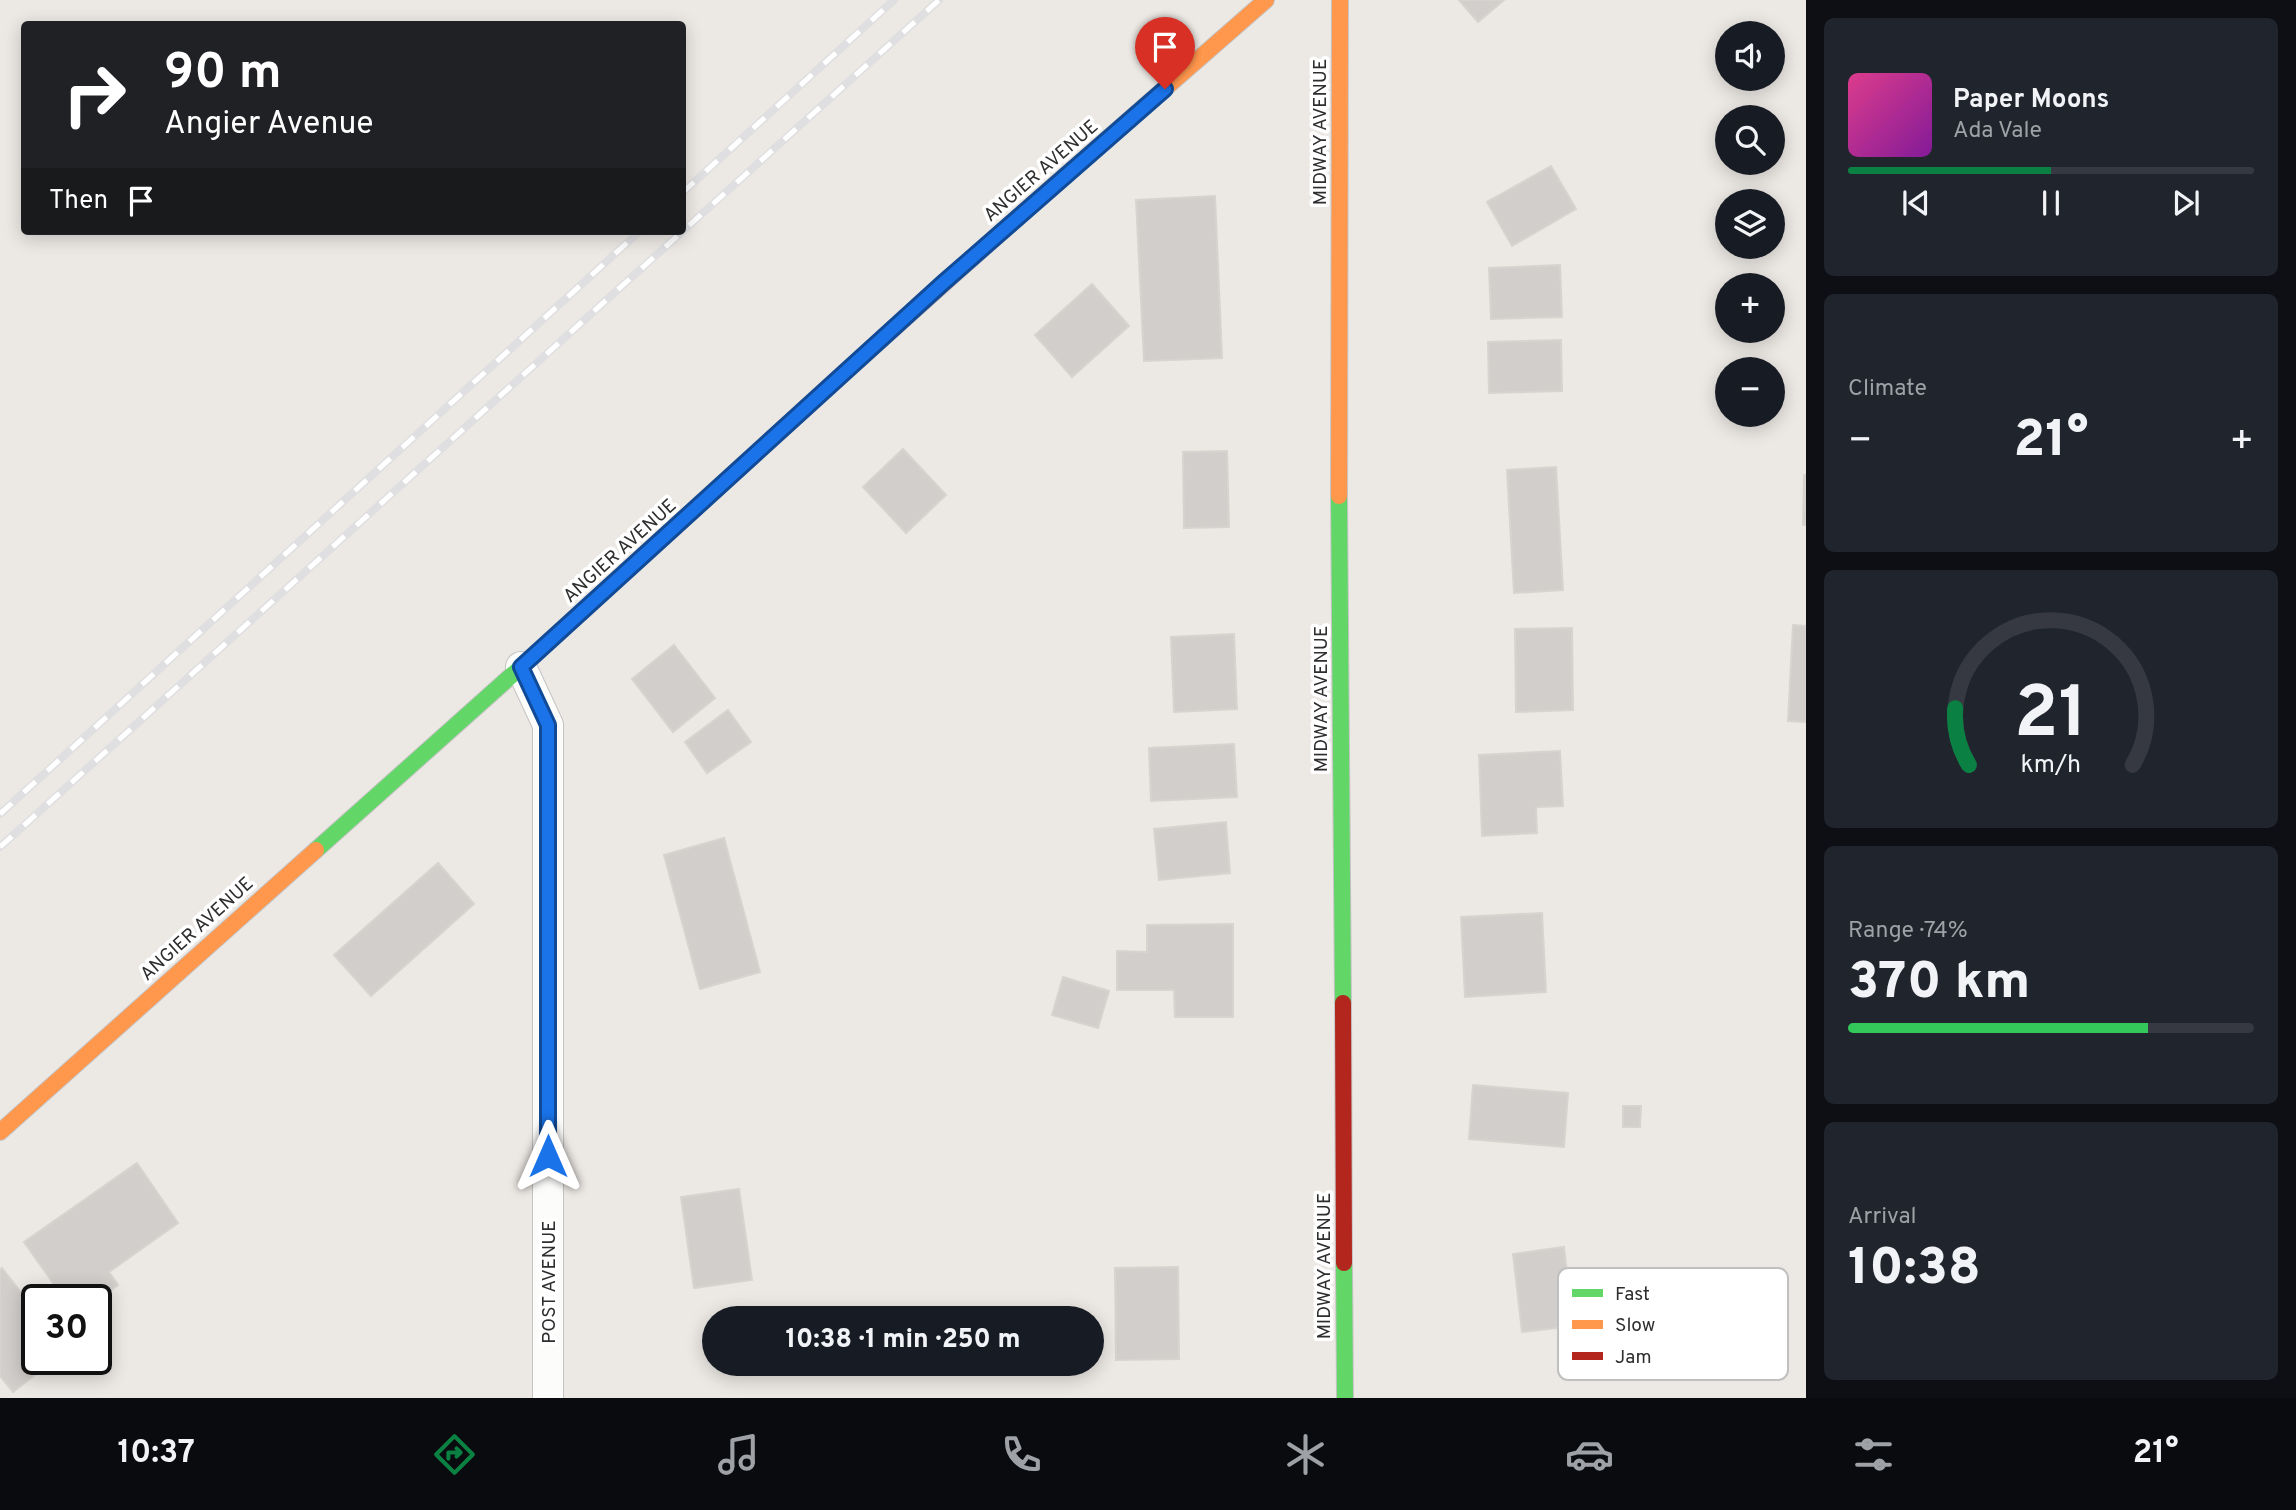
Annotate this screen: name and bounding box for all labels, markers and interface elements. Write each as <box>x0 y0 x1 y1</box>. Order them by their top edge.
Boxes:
pin <box>1135 17 1195 89</box>
map controls <box>1715 21 1785 427</box>
button: sound <box>1715 21 1785 91</box>
icon: arrive <box>1146 28 1184 66</box>
text: 90 m <box>164 44 282 106</box>
icon: right <box>49 49 140 140</box>
street label: MIDWAY AVENUE <box>1309 59 1333 205</box>
text: Paper Moons <box>1953 84 2109 117</box>
text: Angier Avenue <box>164 105 374 145</box>
button: search <box>1715 105 1785 175</box>
street label: ANGIER AVENUE <box>979 115 1104 228</box>
text: Ada Vale <box>1953 117 2042 146</box>
icon: arrive <box>122 182 160 220</box>
icon: previous <box>1897 184 1935 222</box>
icon: pause <box>2032 184 2070 222</box>
icon: next <box>2167 184 2205 222</box>
text: Then <box>49 185 108 218</box>
button: layers <box>1715 189 1785 259</box>
button: + <box>1715 273 1785 343</box>
button: − <box>1715 357 1785 427</box>
text: Climate <box>1848 375 1927 404</box>
text: 21° <box>2014 409 2088 475</box>
text: − <box>1848 418 1873 467</box>
text: + <box>2229 418 2254 467</box>
street label: ANGIER AVENUE <box>559 494 682 609</box>
street label: MIDWAY AVENUE <box>1310 626 1334 772</box>
text: 21 <box>2014 671 2088 763</box>
text: km/h <box>2021 750 2081 782</box>
street label: ANGIER AVENUE <box>136 872 259 987</box>
text: Range · 74% <box>1848 917 1968 946</box>
text: 370 km <box>1848 951 2030 1017</box>
position arrow <box>511 1119 585 1193</box>
street label: MIDWAY AVENUE <box>1313 1193 1337 1339</box>
text: Arrival <box>1848 1203 1917 1232</box>
street label: POST AVENUE <box>538 1220 562 1344</box>
text: 10:38 <box>1848 1237 1981 1303</box>
legend <box>1558 1268 1788 1380</box>
text: Fast <box>1615 1283 1650 1307</box>
speed limit sign: 30 <box>21 1284 112 1375</box>
text: Slow <box>1615 1314 1655 1338</box>
text: 10:38 · 1 min · 250 m <box>785 1324 1021 1357</box>
text: Jam <box>1615 1346 1652 1370</box>
icon: directions <box>430 1430 479 1479</box>
icon: music <box>714 1430 763 1479</box>
icon: phone <box>997 1430 1046 1479</box>
icon: climate <box>1281 1430 1330 1479</box>
icon: car <box>1565 1430 1614 1479</box>
icon: filters <box>1849 1430 1898 1479</box>
text: 10:37 <box>117 1434 195 1474</box>
text: 21° <box>2133 1434 2178 1474</box>

